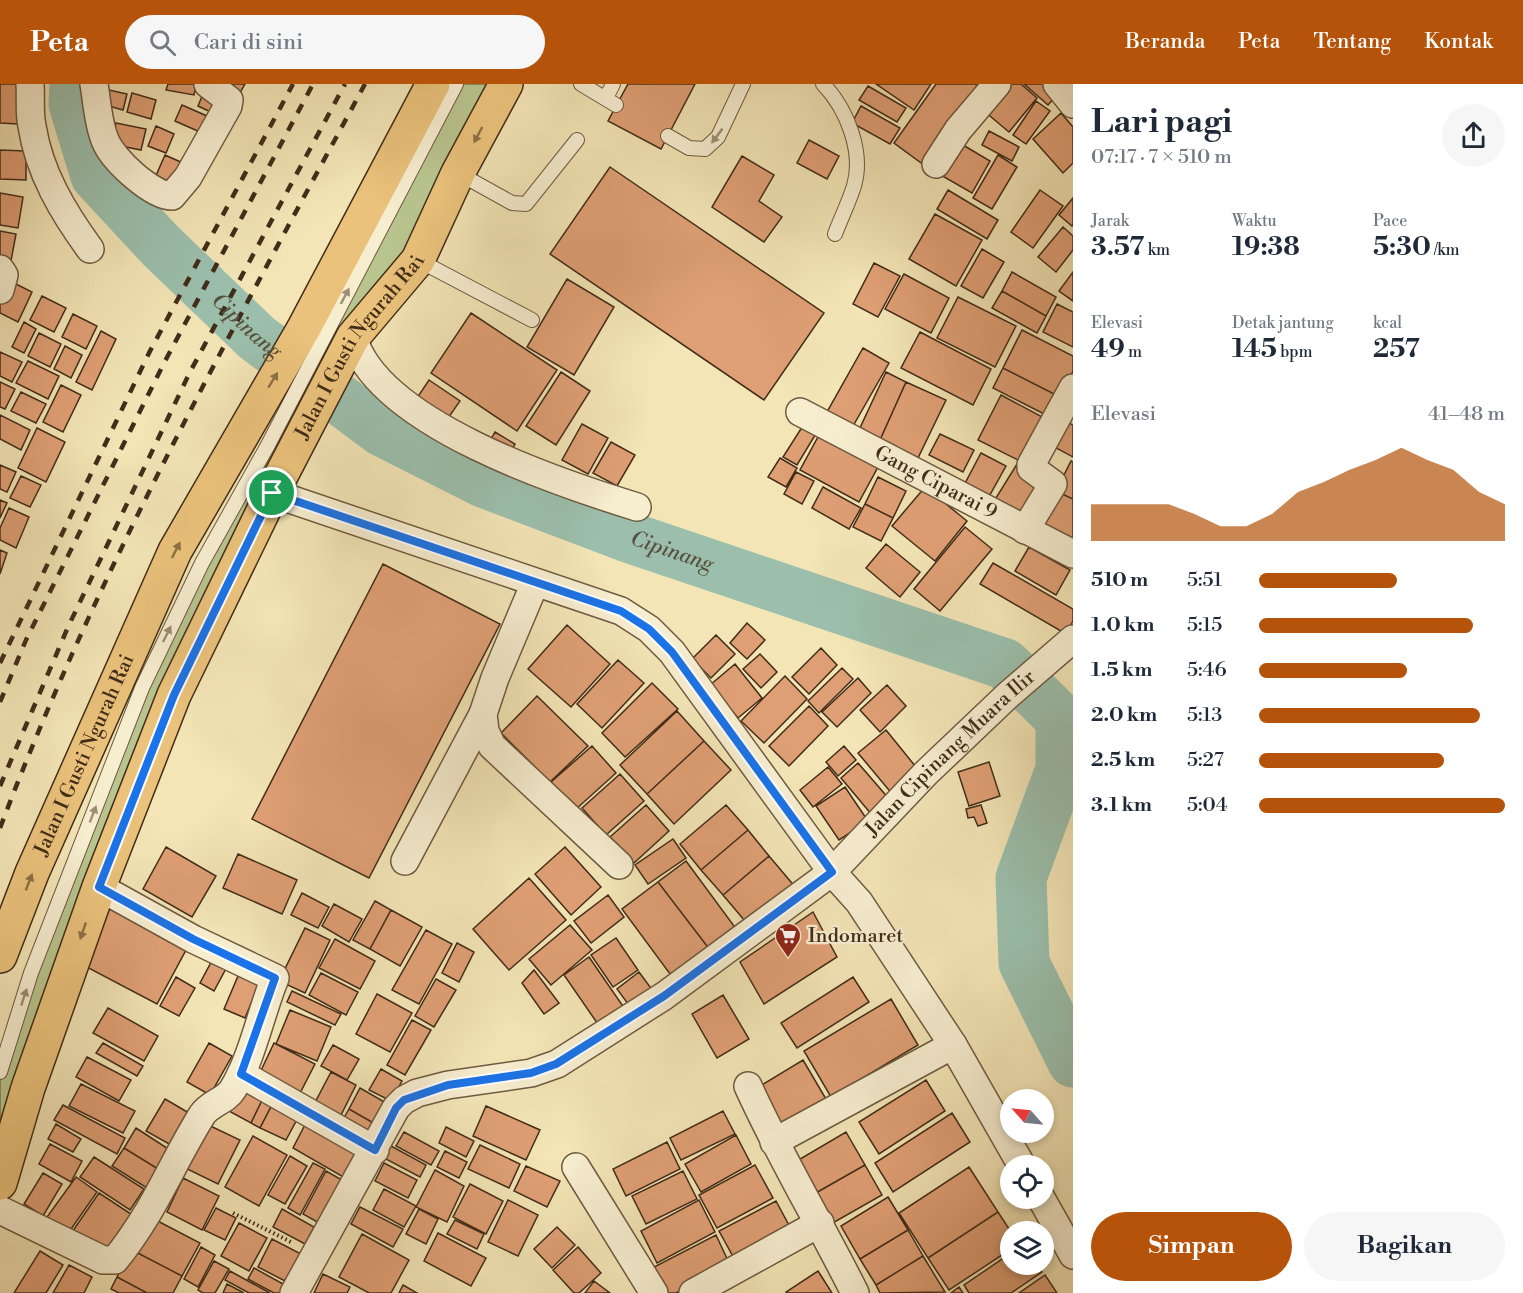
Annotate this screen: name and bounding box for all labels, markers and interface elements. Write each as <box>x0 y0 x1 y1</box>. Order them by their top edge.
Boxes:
search box <box>125 15 545 69</box>
text: Peta <box>30 25 89 60</box>
icon: search <box>146 26 179 59</box>
text: Cari di sini <box>194 29 303 56</box>
text: Beranda <box>1125 29 1205 55</box>
text: Peta <box>1238 29 1280 55</box>
text: Tentang <box>1313 29 1391 55</box>
text: Kontak <box>1424 29 1493 55</box>
text: Lari pagi <box>1091 102 1232 143</box>
button: share <box>1442 104 1505 167</box>
one-way arrow <box>473 127 483 144</box>
one-way arrow <box>711 128 723 143</box>
text: 07:17 · 7 × 510 m <box>1091 145 1232 170</box>
text: Jarak <box>1091 211 1129 231</box>
text: Waktu <box>1232 211 1277 231</box>
text: Pace <box>1373 211 1407 231</box>
text: 3.57 <box>1091 231 1144 263</box>
text: 19:38 <box>1232 231 1300 263</box>
text: 5:30 <box>1373 231 1431 263</box>
text: km <box>1144 240 1170 260</box>
text: /km <box>1431 240 1460 260</box>
street label: Jalan I Gusti Ngurah Rai <box>289 251 431 444</box>
one-way arrow <box>340 287 350 305</box>
water label: Cipinang <box>206 288 287 365</box>
text: Elevasi <box>1091 313 1143 333</box>
text: Detak jantung <box>1232 313 1334 333</box>
text: kcal <box>1373 313 1402 333</box>
text: 49 <box>1091 333 1125 365</box>
text: 145 <box>1232 333 1277 365</box>
text: 257 <box>1373 333 1420 365</box>
text: m <box>1125 342 1142 362</box>
text: bpm <box>1277 342 1313 362</box>
one-way arrow <box>268 371 278 388</box>
text: Elevasi <box>1091 402 1156 427</box>
text: 41–48 m <box>1428 402 1505 427</box>
street label: Gang Ciparai 9 <box>870 440 1001 525</box>
pin <box>246 467 297 518</box>
icon: arrive <box>255 476 288 509</box>
water label: Cipinang <box>627 526 718 578</box>
one-way arrow <box>171 542 180 559</box>
text: 510 m <box>1091 568 1148 593</box>
text: 5:51 <box>1187 568 1222 593</box>
text: 1.0 km <box>1091 613 1155 638</box>
text: 5:15 <box>1187 613 1222 638</box>
one-way arrow <box>163 626 172 643</box>
street label: Jalan I Gusti Ngurah Rai <box>28 650 140 861</box>
text: 1.5 km <box>1091 658 1152 683</box>
text: 5:46 <box>1187 658 1227 683</box>
street label: Jalan Cipinang Muara Ilir <box>859 664 1041 843</box>
text: 2.0 km <box>1091 703 1157 728</box>
text: 5:13 <box>1187 703 1222 728</box>
text: 2.5 km <box>1091 748 1155 773</box>
text: 5:27 <box>1187 748 1224 773</box>
text: 3.1 km <box>1091 793 1152 818</box>
text: 5:04 <box>1187 793 1228 818</box>
one-way arrow <box>88 805 98 823</box>
one-way arrow <box>24 873 34 891</box>
supermarket icon: Indomaret <box>773 921 803 959</box>
one-way arrow <box>78 922 88 940</box>
place label: Indomaret <box>808 924 903 949</box>
one-way arrow <box>20 988 29 1006</box>
north arrow <box>1000 1089 1054 1143</box>
map controls <box>1000 1089 1054 1275</box>
button: locate <box>1000 1155 1054 1209</box>
button: Simpan <box>1091 1212 1292 1281</box>
button: Bagikan <box>1304 1212 1505 1281</box>
button: layers <box>1000 1221 1054 1275</box>

